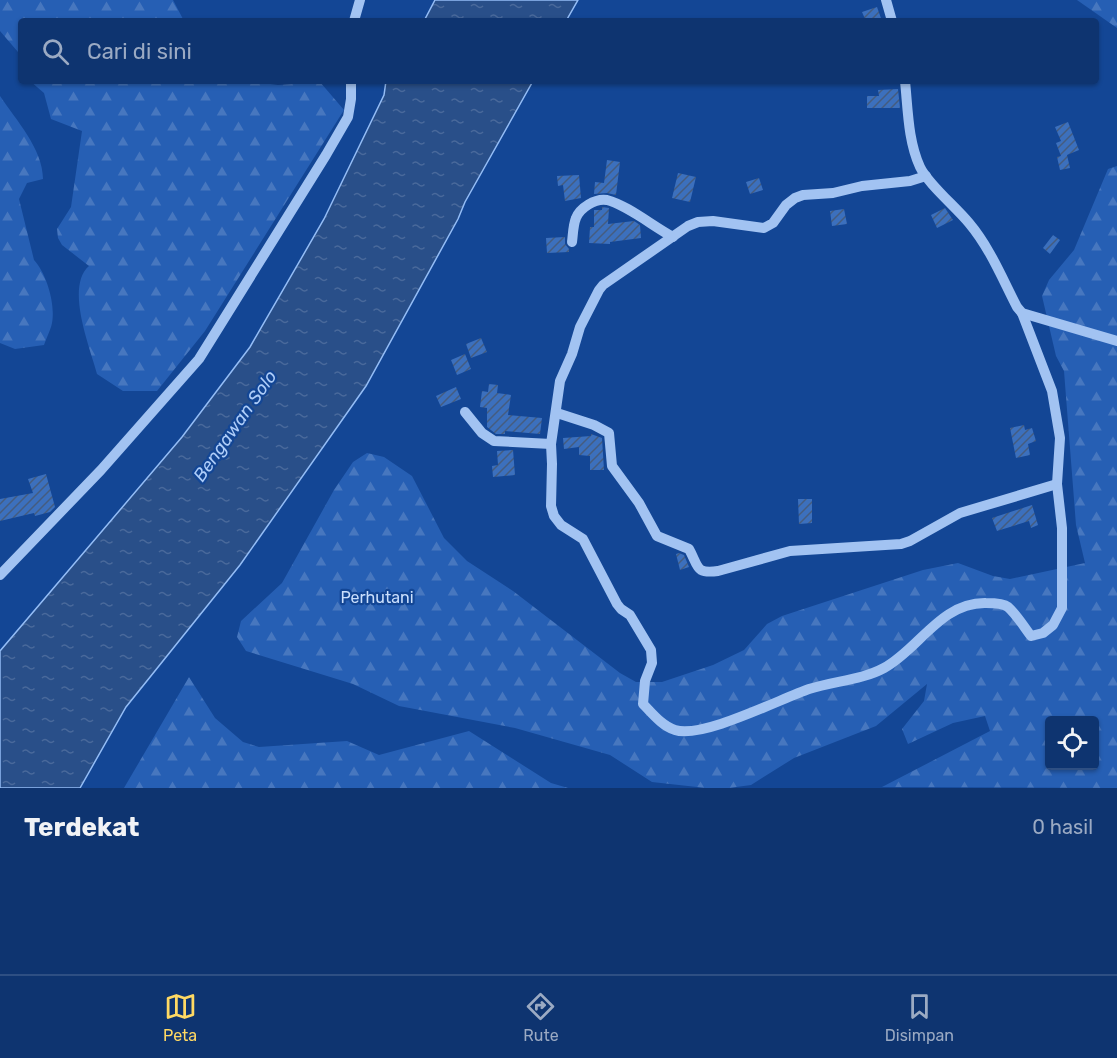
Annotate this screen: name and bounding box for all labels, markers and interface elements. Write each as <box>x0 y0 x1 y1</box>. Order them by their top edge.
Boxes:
search box <box>18 18 1099 84</box>
icon: search <box>39 35 72 68</box>
text: Cari di sini <box>87 38 192 65</box>
water label: Bengawan Solo <box>188 366 282 486</box>
park label: Perhutani <box>340 588 414 607</box>
map controls <box>1045 716 1099 770</box>
button: locate <box>1045 716 1099 770</box>
text: Terdekat <box>24 812 139 843</box>
text: 0 hasil <box>1032 815 1093 839</box>
tab: Peta <box>163 990 197 1045</box>
tab: Rute <box>523 990 559 1045</box>
tab: Disimpan <box>885 990 954 1045</box>

